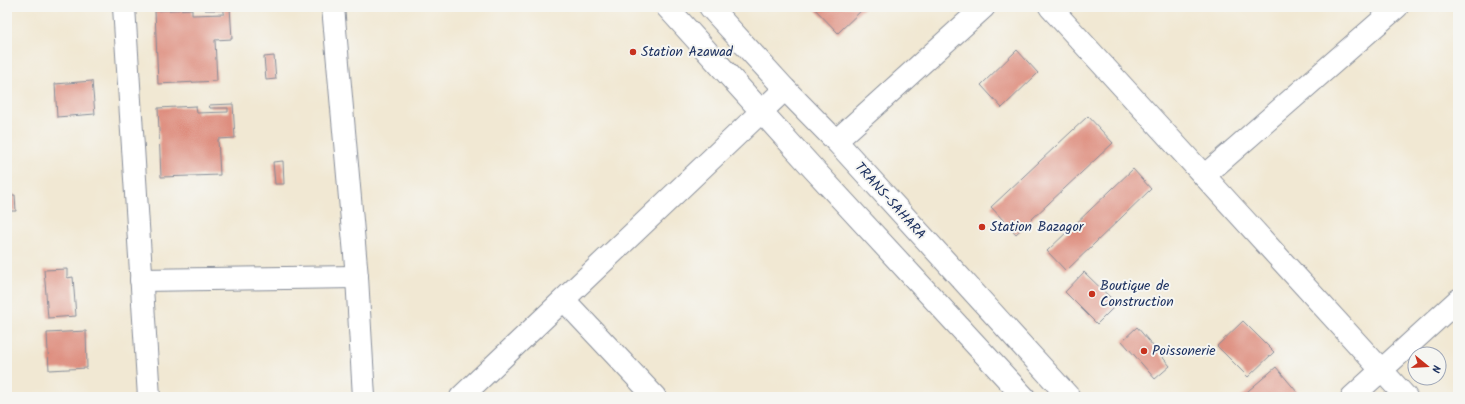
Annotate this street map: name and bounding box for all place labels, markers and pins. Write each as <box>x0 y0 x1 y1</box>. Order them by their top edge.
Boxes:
place label: Station Azawad <box>641 41 734 63</box>
marker: Station Azawad <box>628 47 638 57</box>
place label: Station Bazagor <box>990 216 1085 238</box>
marker: Station Bazagor <box>977 222 987 232</box>
place label: Boutique de Construction <box>1100 275 1174 313</box>
marker: Boutique de Construction <box>1087 289 1097 299</box>
place label: Poissonerie <box>1152 340 1216 362</box>
marker: Poissonerie <box>1139 346 1149 356</box>

